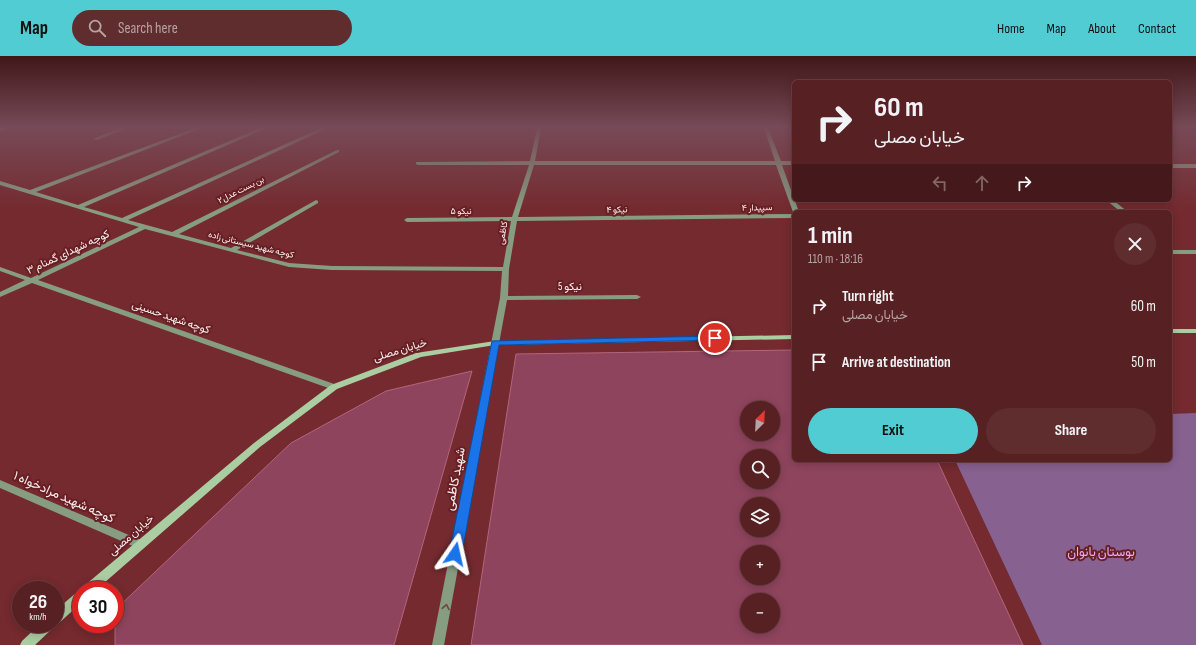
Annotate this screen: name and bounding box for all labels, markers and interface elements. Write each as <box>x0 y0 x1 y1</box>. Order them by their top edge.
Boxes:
search box <box>72 10 352 46</box>
text: Map <box>20 17 48 40</box>
icon: search <box>86 17 108 39</box>
text: Search here <box>118 19 178 38</box>
text: Home <box>997 20 1025 37</box>
text: Map <box>1047 20 1066 37</box>
text: About <box>1088 20 1116 37</box>
text: Contact <box>1138 20 1176 37</box>
text: 60 m <box>874 91 923 124</box>
icon: right <box>808 96 860 148</box>
text: خیابان مصلی <box>874 127 965 148</box>
icon: left <box>929 172 951 194</box>
icon: ahead <box>971 172 993 194</box>
icon: right <box>1013 172 1035 194</box>
street label: بن بست عدل۲ <box>216 173 266 206</box>
street label: سپیدار ۴ <box>742 202 772 214</box>
street label: نیکو ۴ <box>606 204 628 216</box>
street label: نیکو ۵ <box>450 206 472 217</box>
street label: کاظمی <box>496 221 510 245</box>
text: 1 min <box>808 221 853 250</box>
button: close <box>1114 223 1156 265</box>
street label: ۳ کوچه شهدای گمنام <box>24 227 112 278</box>
street label: کوچه شهید سیستانی زاده <box>207 229 295 261</box>
text: 110 m · 18:16 <box>808 251 863 267</box>
street label: نیکو 5 <box>558 280 582 293</box>
text: Turn right <box>842 287 894 306</box>
icon: right <box>808 295 830 317</box>
text: 60 m <box>1131 297 1156 316</box>
street label: کوچه شهید حسینی <box>130 298 212 337</box>
text: خیابان مصلی <box>842 307 908 323</box>
pin <box>698 321 732 355</box>
icon: arrive <box>704 327 726 349</box>
street label: خیابان مصلی <box>372 336 428 364</box>
icon: arrive <box>808 351 830 373</box>
text: Arrive at destination <box>842 353 951 372</box>
text: 50 m <box>1131 353 1156 372</box>
north arrow <box>740 401 780 441</box>
map controls <box>740 401 780 633</box>
button: Exit <box>808 408 978 454</box>
button: Share <box>986 408 1156 454</box>
street label: شهید کاظمی <box>441 446 469 512</box>
button: search <box>740 449 780 489</box>
street label: ۱ کوچه شهید مرادخواه <box>10 467 117 528</box>
button: layers <box>740 497 780 537</box>
street label: خیابان مصلی <box>106 512 156 558</box>
position arrow <box>434 533 476 575</box>
park label: بوستان بانوان <box>1067 544 1135 560</box>
button: + <box>740 545 780 585</box>
speed limit sign: 30 <box>72 581 124 633</box>
text: 26 <box>29 590 47 614</box>
button: − <box>740 593 780 633</box>
one-way arrow <box>441 604 449 610</box>
text: km/h <box>29 611 47 623</box>

